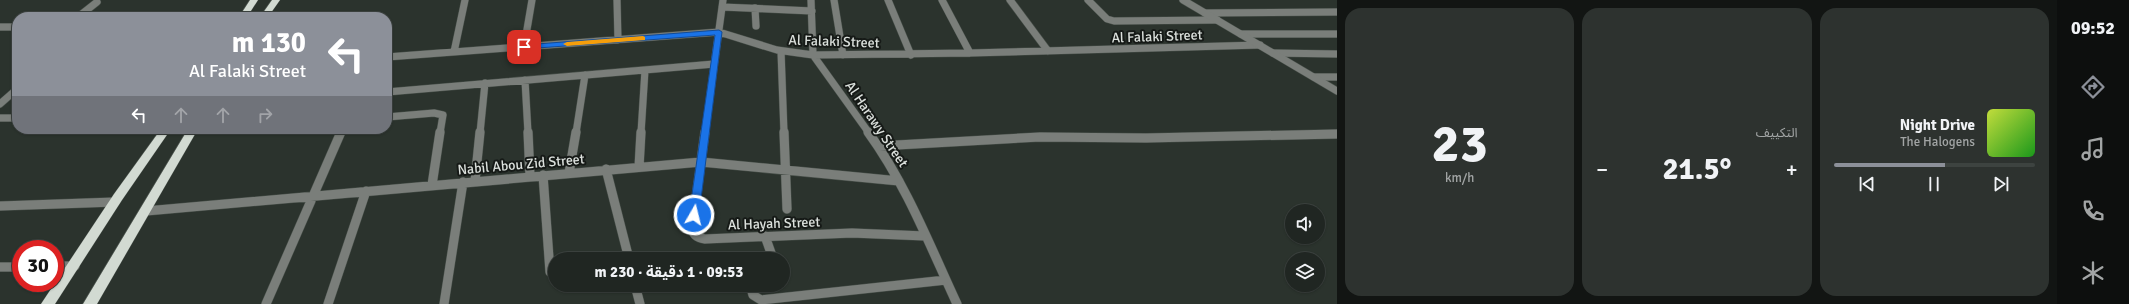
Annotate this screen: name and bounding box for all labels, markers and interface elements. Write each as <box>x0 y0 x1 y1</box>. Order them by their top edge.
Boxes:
text: 09:52 <box>2071 17 2115 39</box>
text: 130 m <box>232 26 306 60</box>
street label: Al Falaki Street <box>1111 26 1203 47</box>
icon: left <box>320 28 372 80</box>
pin <box>507 30 541 64</box>
street label: Al Falaki Street <box>788 31 880 52</box>
icon: arrive <box>513 36 535 58</box>
text: Al Falaki Street <box>189 60 306 82</box>
icon: directions <box>2079 73 2107 101</box>
street label: Al Harawy Street <box>841 78 912 171</box>
icon: left <box>128 104 150 126</box>
icon: ahead <box>170 104 192 126</box>
icon: ahead <box>212 104 234 126</box>
icon: right <box>254 104 276 126</box>
text: 23 <box>1432 112 1488 176</box>
text: Night Drive <box>1900 116 1975 134</box>
text: التكييف <box>1756 125 1798 141</box>
text: The Halogens <box>1900 134 1975 150</box>
icon: music <box>2079 135 2107 163</box>
street label: Nabil Abou Zid Street <box>457 150 585 179</box>
text: 21.5° <box>1662 151 1732 188</box>
text: − <box>1596 156 1608 183</box>
text: + <box>1786 156 1798 183</box>
text: km/h <box>1445 170 1474 186</box>
icon: previous <box>1856 173 1878 195</box>
icon: pause <box>1923 173 1945 195</box>
icon: next <box>1990 173 2012 195</box>
position arrow <box>673 194 715 236</box>
icon: phone <box>2079 197 2107 225</box>
map controls <box>1285 204 1325 292</box>
button: sound <box>1285 204 1325 244</box>
street label: Al Hayah Street <box>727 213 821 234</box>
speed limit sign: 30 <box>12 240 64 292</box>
button: layers <box>1285 252 1325 292</box>
icon: climate <box>2079 259 2107 287</box>
text: 09:53 · 1 دقيقة · 230 m <box>595 263 743 281</box>

